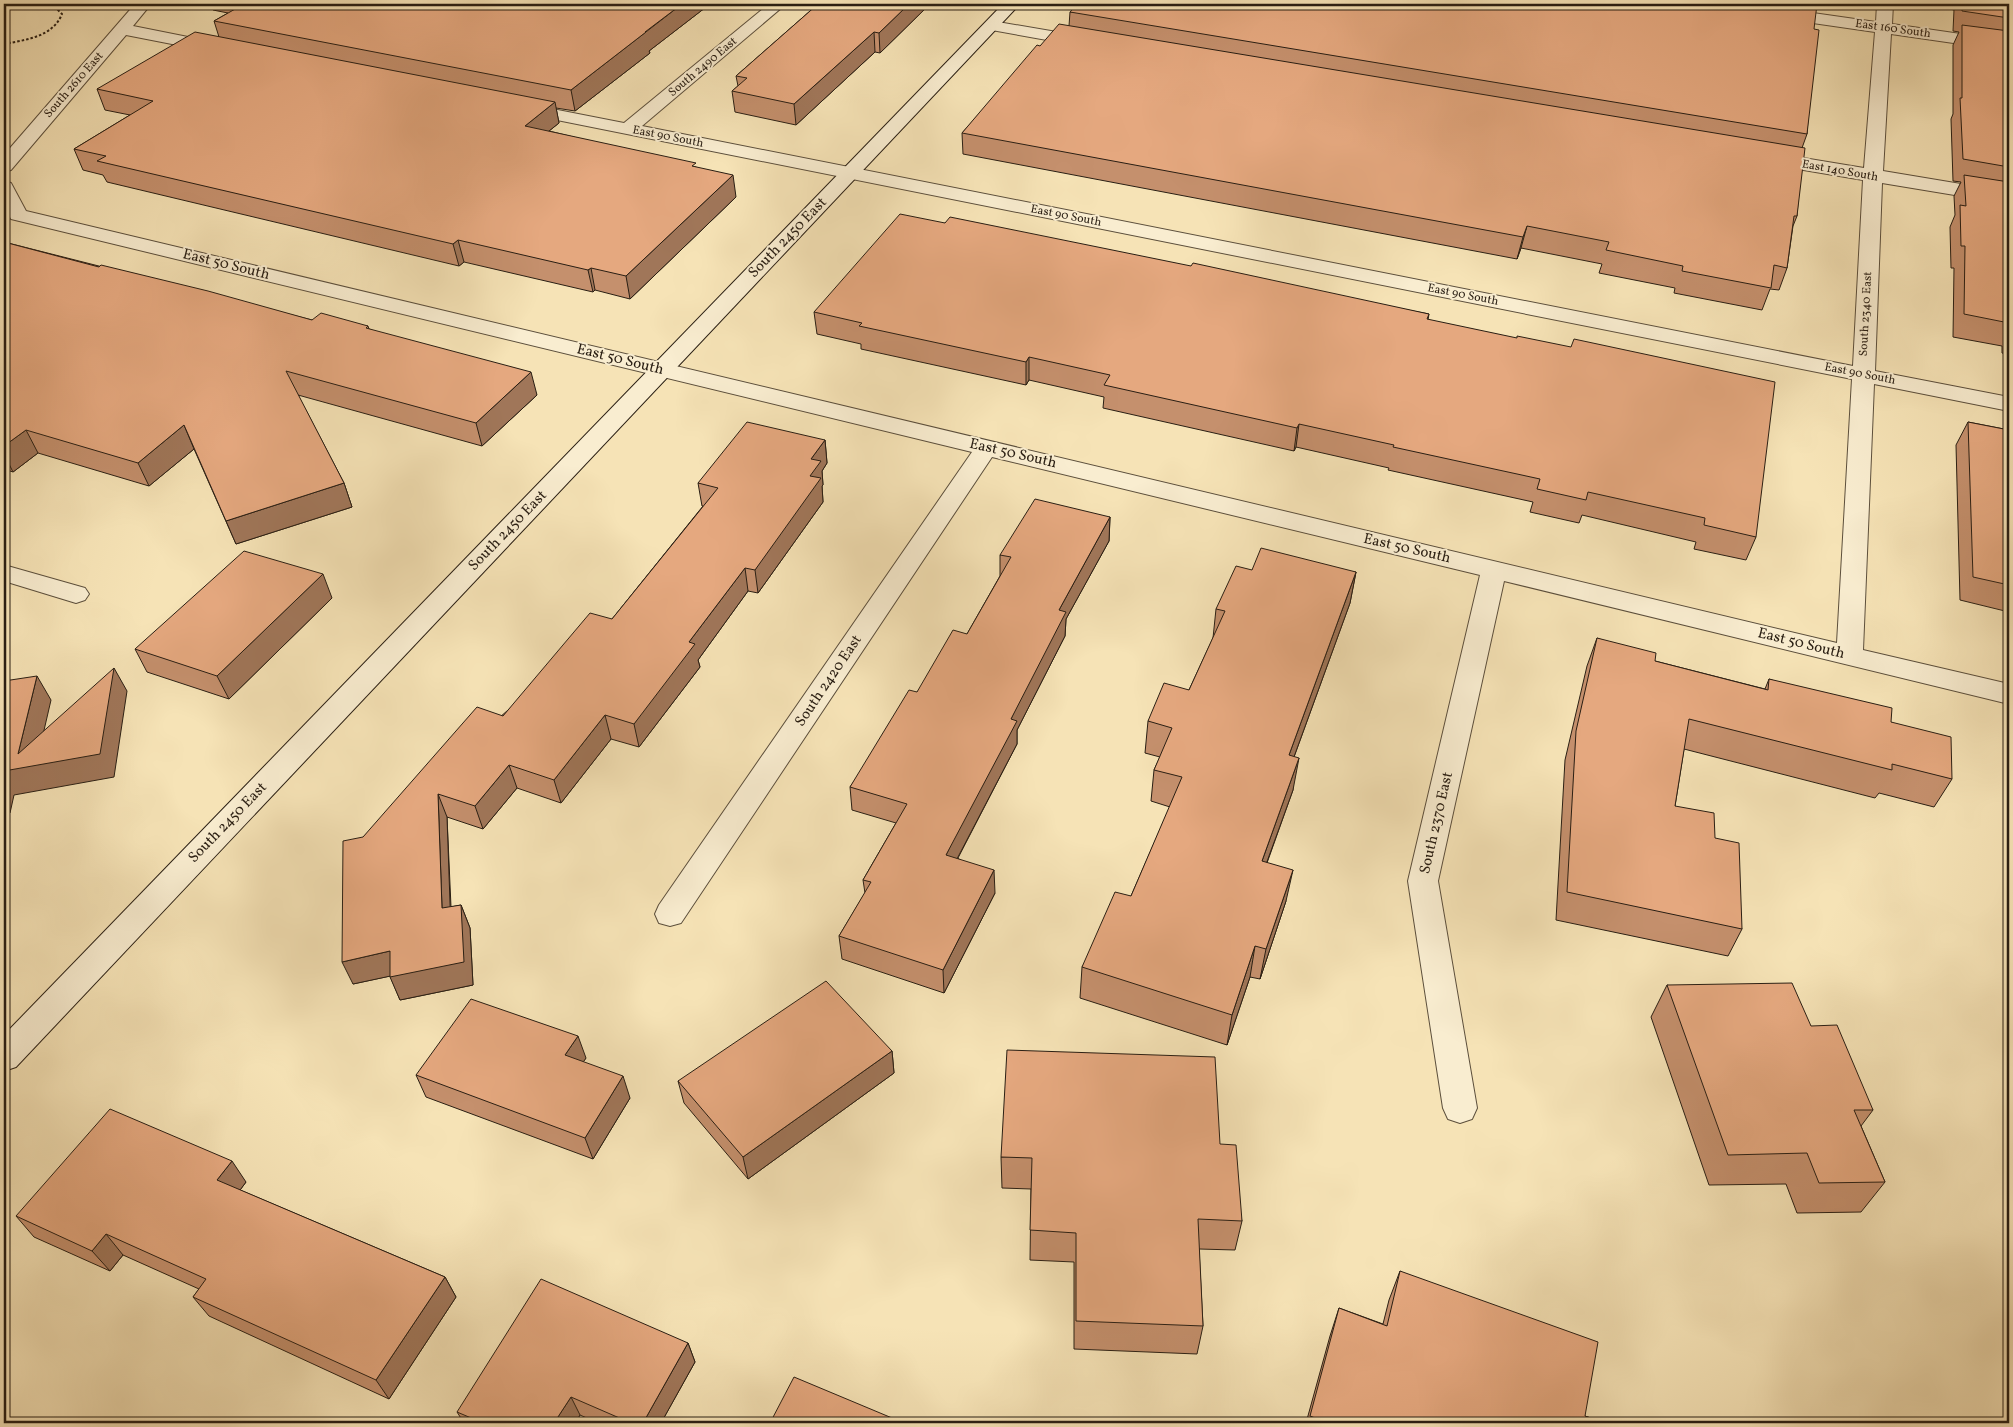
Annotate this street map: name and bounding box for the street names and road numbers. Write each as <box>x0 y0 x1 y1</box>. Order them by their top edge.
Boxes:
street label: East 160 South <box>1854 16 1932 42</box>
street label: South 2490 East <box>665 34 741 100</box>
street label: South 2610 East <box>41 48 107 122</box>
street label: East 90 South <box>631 122 705 152</box>
street label: East 140 South <box>1801 156 1879 186</box>
street label: South 2450 East <box>744 193 832 283</box>
street label: East 90 South <box>1029 201 1103 231</box>
street label: East 50 South <box>180 244 272 286</box>
street label: South 2340 East <box>1856 271 1876 357</box>
street label: East 90 South <box>1426 280 1500 310</box>
street label: East 50 South <box>574 339 666 381</box>
street label: East 90 South <box>1823 359 1897 389</box>
street label: East 50 South <box>967 434 1059 474</box>
street label: South 2450 East <box>464 486 552 576</box>
street label: East 50 South <box>1361 529 1453 569</box>
street label: East 50 South <box>1755 623 1847 665</box>
street label: South 2420 East <box>790 631 868 731</box>
street label: South 2370 East <box>1415 770 1459 876</box>
street label: South 2450 East <box>184 778 272 868</box>

